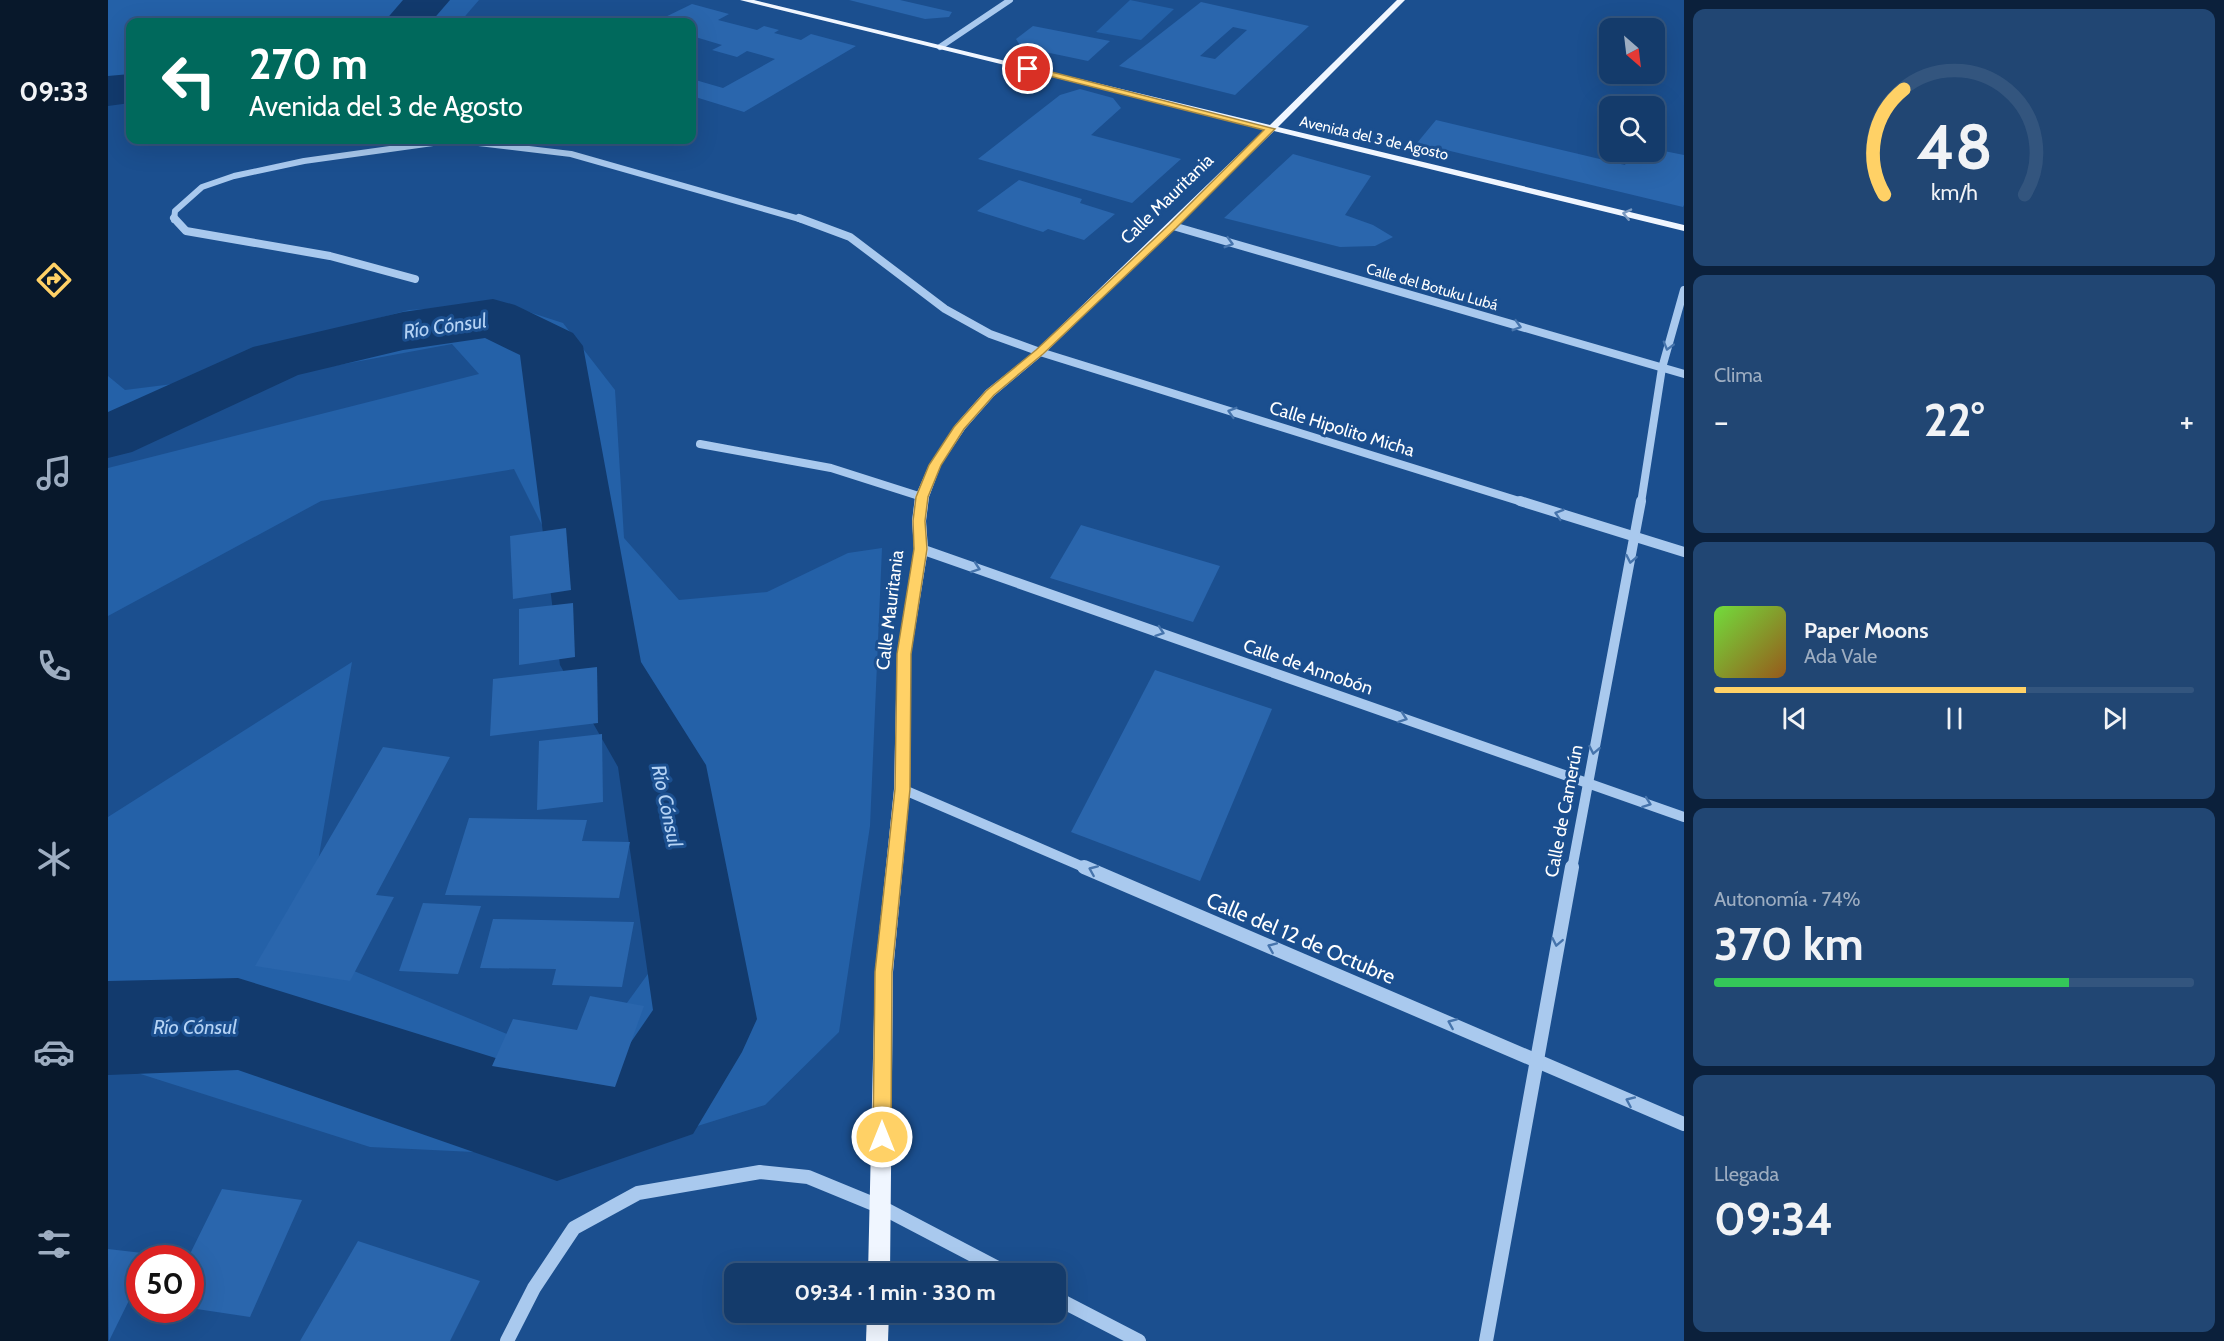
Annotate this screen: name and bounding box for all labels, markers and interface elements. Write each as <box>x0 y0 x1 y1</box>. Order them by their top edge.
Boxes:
north arrow <box>1599 18 1665 84</box>
map controls <box>1599 18 1665 162</box>
text: 270 m <box>249 38 368 90</box>
icon: left <box>150 42 228 120</box>
pin <box>1002 43 1053 94</box>
icon: arrive <box>1011 52 1044 85</box>
text: 09:33 <box>19 75 89 108</box>
text: Avenida del 3 de Agosto <box>249 90 523 123</box>
button: search <box>1599 96 1665 162</box>
text: 48 <box>1916 109 1992 185</box>
street label: Avenida del 3 de Agosto <box>1298 112 1450 164</box>
street label: Calle Mauritania <box>1116 149 1218 249</box>
text: km/h <box>1931 179 1977 205</box>
one-way arrow <box>1622 208 1632 221</box>
one-way arrow <box>1223 236 1234 248</box>
icon: directions <box>33 259 75 301</box>
street label: Calle del Botuku Lubá <box>1364 260 1501 315</box>
water label: Río Cónsul <box>402 308 488 344</box>
one-way arrow <box>1511 319 1522 331</box>
one-way arrow <box>1663 340 1675 351</box>
text: Clima <box>1714 363 1762 387</box>
text: 22° <box>1924 393 1984 447</box>
street label: Calle Hipolito Micha <box>1267 396 1418 462</box>
text: − <box>1714 401 1729 441</box>
text: + <box>2179 401 2194 441</box>
one-way arrow <box>1227 407 1238 419</box>
icon: music <box>33 452 75 494</box>
one-way arrow <box>1554 509 1565 521</box>
street label: Calle Mauritania <box>872 548 908 671</box>
one-way arrow <box>1625 554 1638 564</box>
one-way arrow <box>970 561 981 574</box>
text: Paper Moons <box>1804 617 1928 644</box>
one-way arrow <box>1154 625 1165 638</box>
street label: Calle de Annobón <box>1240 635 1376 699</box>
text: Ada Vale <box>1804 644 1877 668</box>
icon: phone <box>33 645 75 687</box>
icon: previous <box>1778 702 1811 735</box>
icon: pause <box>1938 702 1971 735</box>
icon: next <box>2098 702 2131 735</box>
one-way arrow <box>1398 710 1408 723</box>
street label: Calle de Camerún <box>1540 743 1588 879</box>
one-way arrow <box>1588 745 1601 755</box>
water label: Río Cónsul <box>647 763 688 850</box>
one-way arrow <box>1641 796 1652 809</box>
icon: climate <box>33 838 75 880</box>
one-way arrow <box>1088 865 1099 877</box>
street label: Calle del 12 de Octubre <box>1203 887 1399 989</box>
text: Autonomía · 74% <box>1714 887 1860 911</box>
text: 370 km <box>1714 917 1864 971</box>
one-way arrow <box>1552 937 1564 947</box>
one-way arrow <box>1268 942 1279 954</box>
water label: Río Cónsul <box>153 1015 237 1039</box>
one-way arrow <box>1447 1018 1458 1030</box>
icon: car <box>33 1031 75 1073</box>
one-way arrow <box>1626 1096 1637 1108</box>
position arrow <box>850 1105 914 1169</box>
text: Llegada <box>1714 1162 1779 1186</box>
text: 09:34 <box>1714 1192 1833 1246</box>
icon: filters <box>33 1223 75 1265</box>
speed limit sign: 50 <box>126 1245 204 1323</box>
text: 09:34 · 1 min · 330 m <box>794 1279 996 1306</box>

